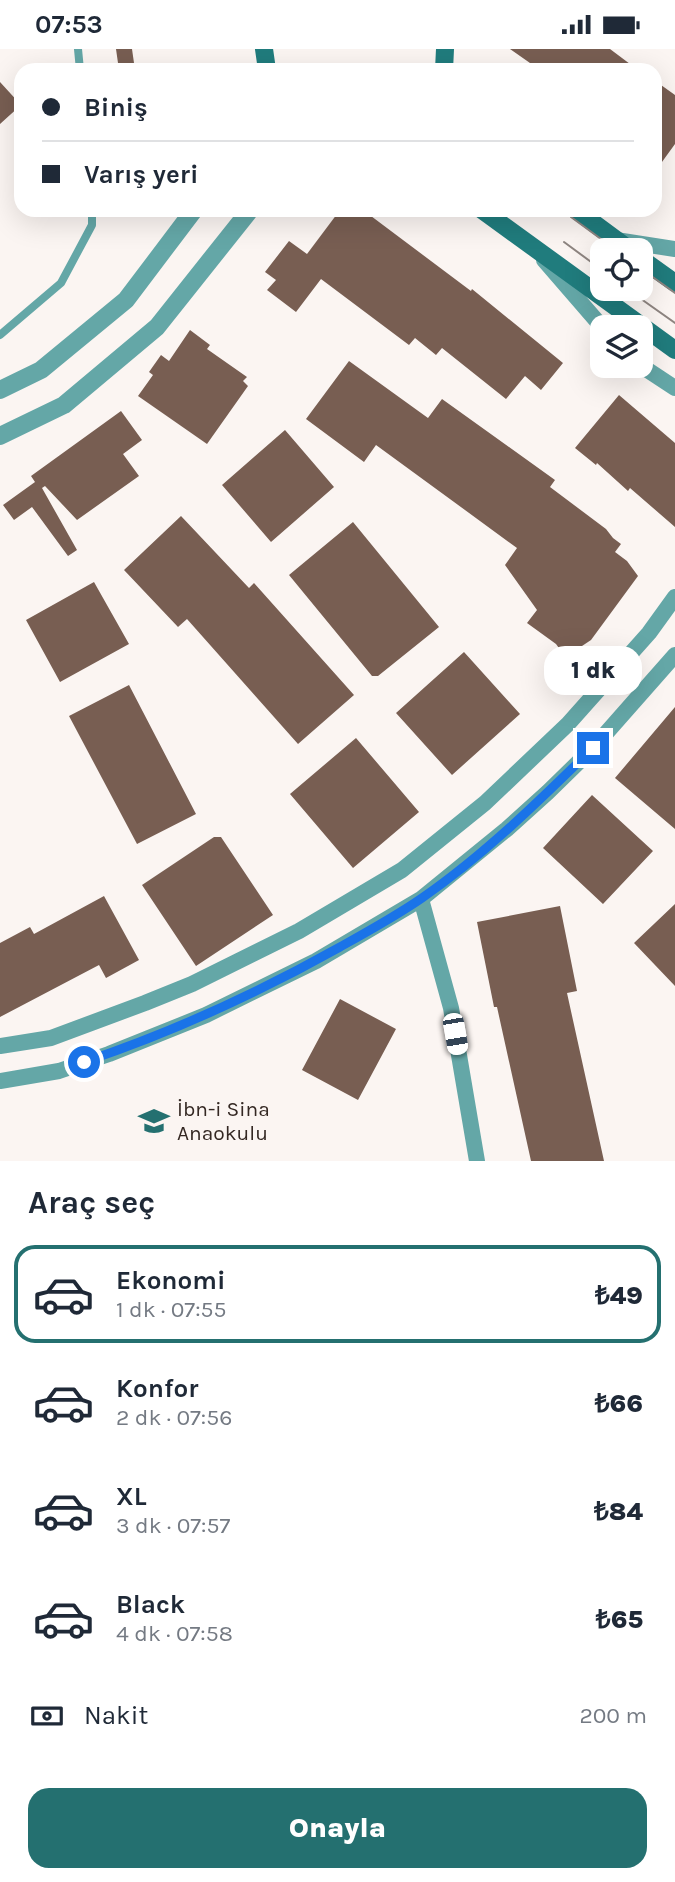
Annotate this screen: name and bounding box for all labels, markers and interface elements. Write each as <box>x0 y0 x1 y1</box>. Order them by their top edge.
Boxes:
text: 07:53 <box>35 9 103 40</box>
text: Biniş <box>84 92 148 123</box>
text: Varış yeri <box>84 159 198 190</box>
map controls <box>590 238 653 378</box>
button: locate <box>590 238 653 301</box>
button: layers <box>590 315 653 378</box>
callout: 1 dk <box>544 647 642 695</box>
text: 1 dk <box>571 657 615 684</box>
route end <box>577 732 609 764</box>
car <box>442 1011 469 1057</box>
route start <box>68 1046 100 1078</box>
place label: İbn-i Sina Anaokulu <box>177 1097 270 1145</box>
school or university icon: İbn-i Sina Anaokulu <box>137 1104 171 1138</box>
text: Araç seç <box>28 1184 155 1221</box>
icon: car <box>32 1263 95 1326</box>
text: Ekonomi <box>116 1265 225 1296</box>
text: ₺49 <box>595 1280 643 1311</box>
text: 1 dk · 07:55 <box>116 1296 226 1323</box>
icon: car <box>32 1371 95 1434</box>
text: Konfor <box>116 1373 198 1404</box>
text: ₺66 <box>595 1388 643 1419</box>
text: 2 dk · 07:56 <box>116 1404 232 1431</box>
icon: car <box>32 1479 95 1542</box>
text: XL <box>116 1481 147 1512</box>
text: ₺84 <box>594 1496 643 1527</box>
text: 3 dk · 07:57 <box>116 1512 230 1539</box>
icon: car <box>32 1587 95 1650</box>
text: Black <box>116 1589 185 1620</box>
text: ₺65 <box>596 1604 643 1635</box>
text: 4 dk · 07:58 <box>116 1620 233 1647</box>
icon: cash <box>28 1697 66 1735</box>
text: Nakit <box>84 1700 148 1731</box>
text: 200 m <box>579 1702 647 1729</box>
button: Onayla <box>28 1788 647 1868</box>

